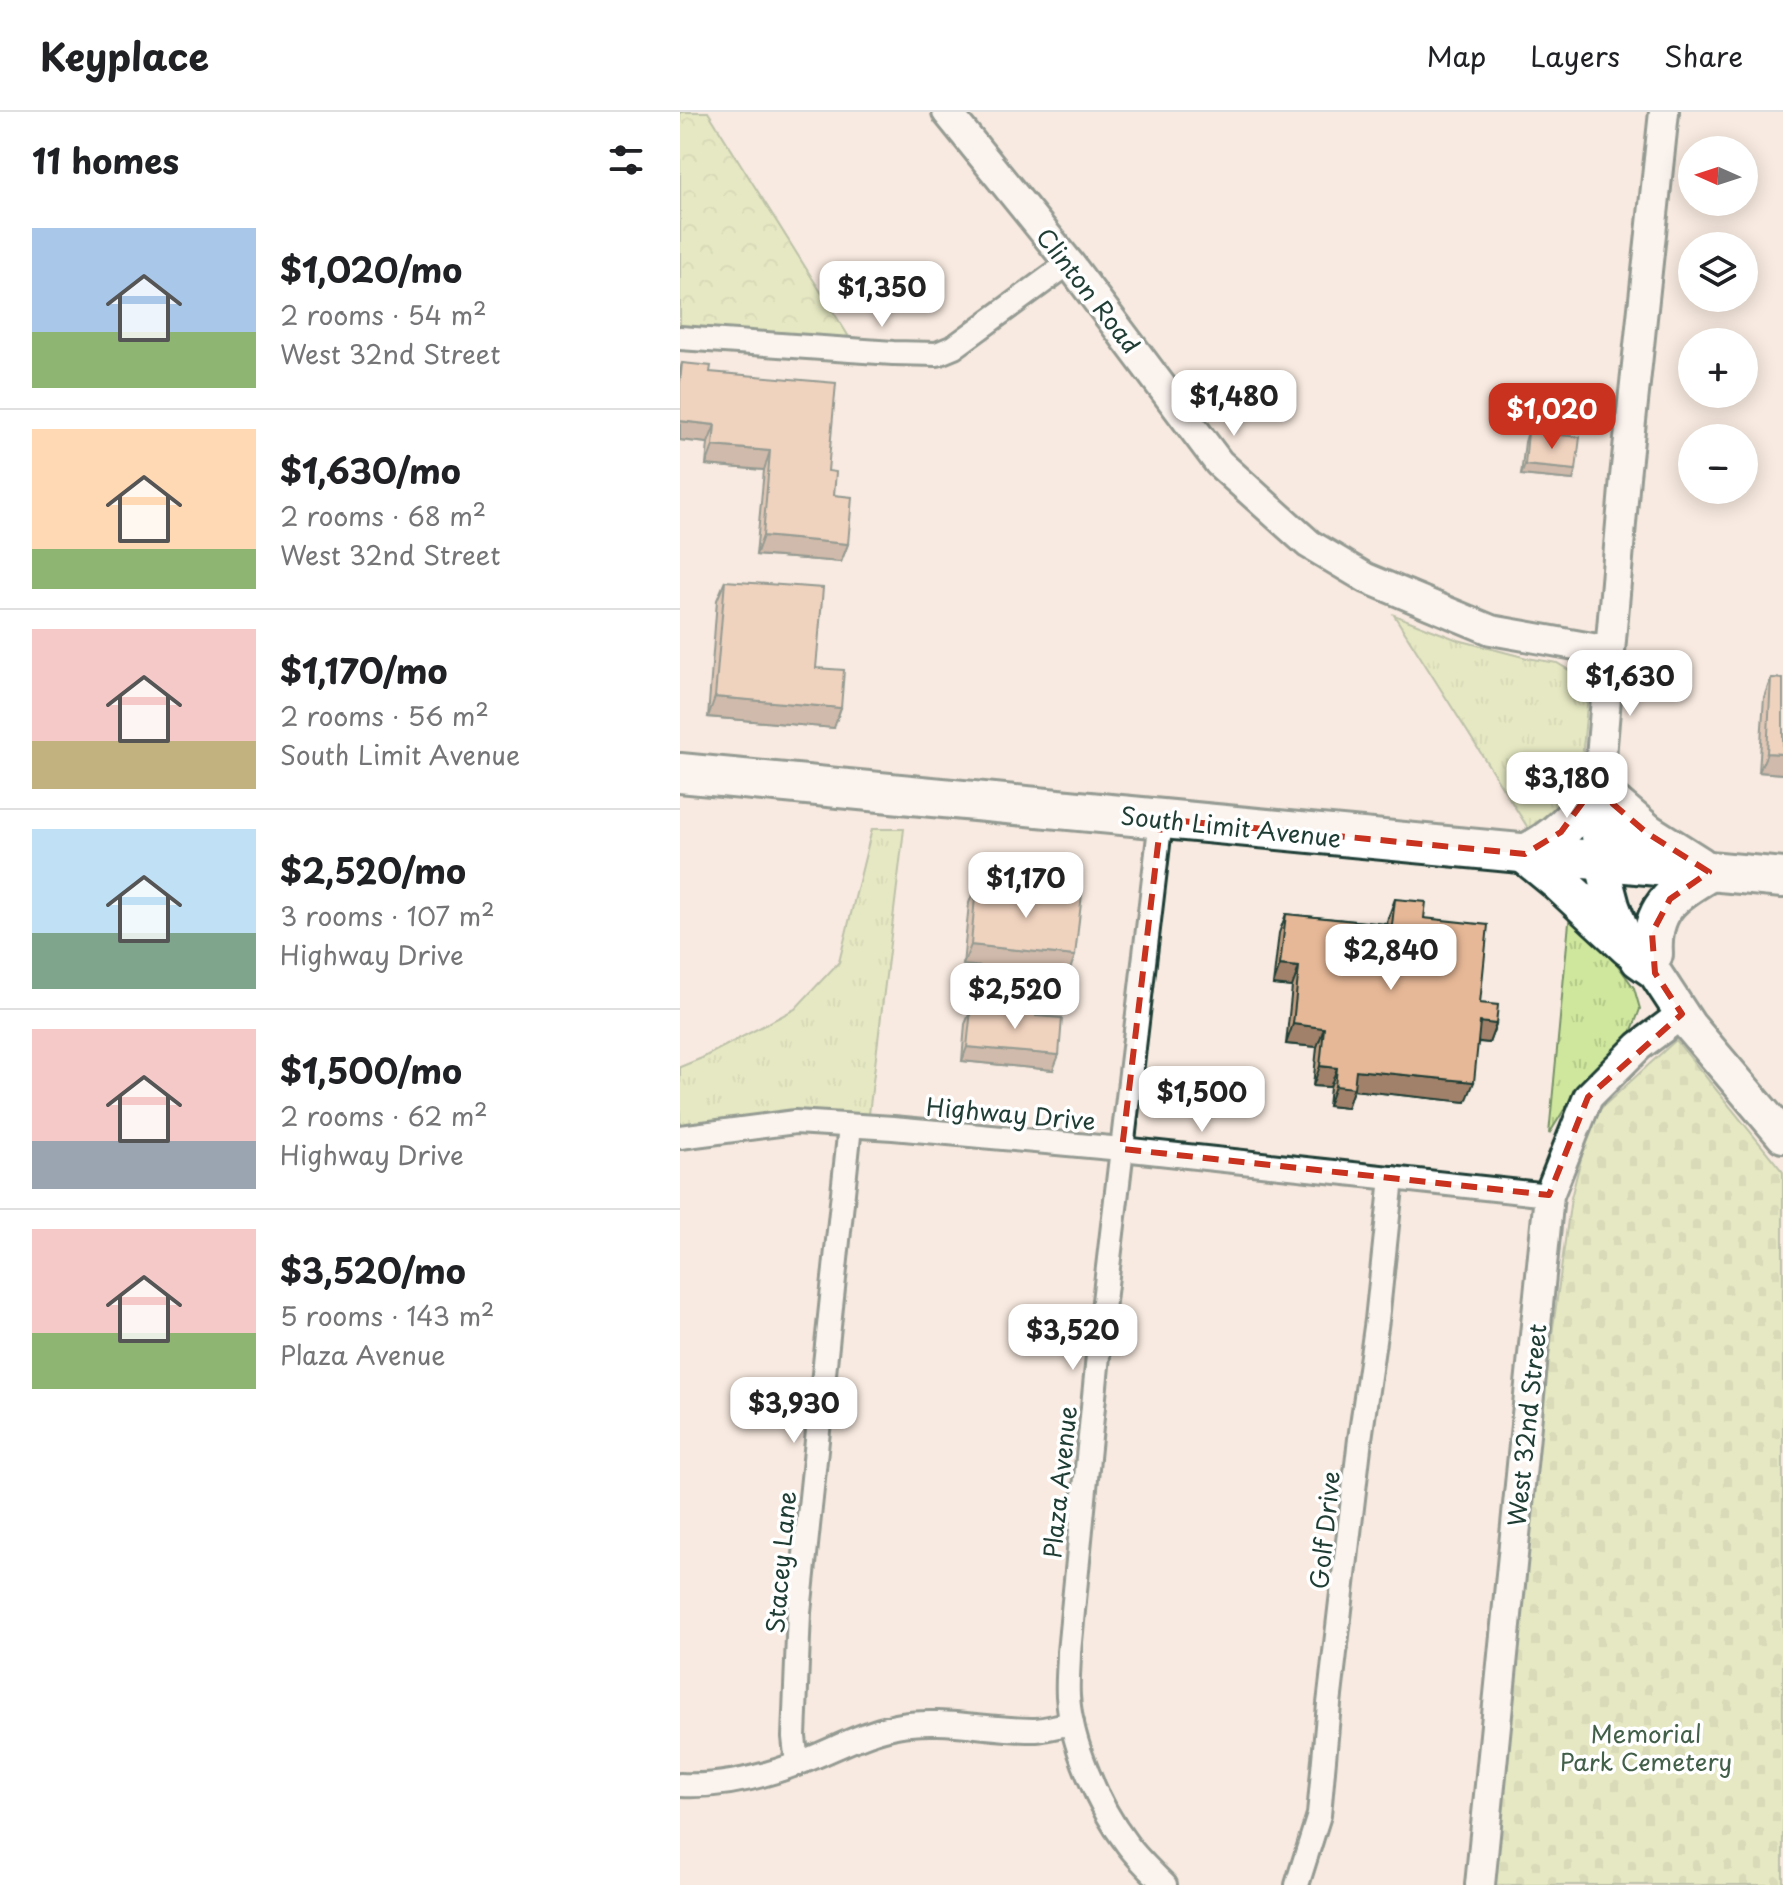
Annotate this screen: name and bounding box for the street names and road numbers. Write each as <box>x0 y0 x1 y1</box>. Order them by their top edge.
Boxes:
street label: Clinton Road <box>1028 220 1150 360</box>
street label: South Limit Avenue <box>1119 797 1343 855</box>
street label: Highway Drive <box>925 1088 1097 1138</box>
street label: West 32nd Street <box>1497 1322 1555 1528</box>
street label: Plaza Avenue <box>1033 1404 1085 1560</box>
street label: Golf Drive <box>1300 1469 1348 1591</box>
street label: Stacey Lane <box>756 1489 804 1635</box>

